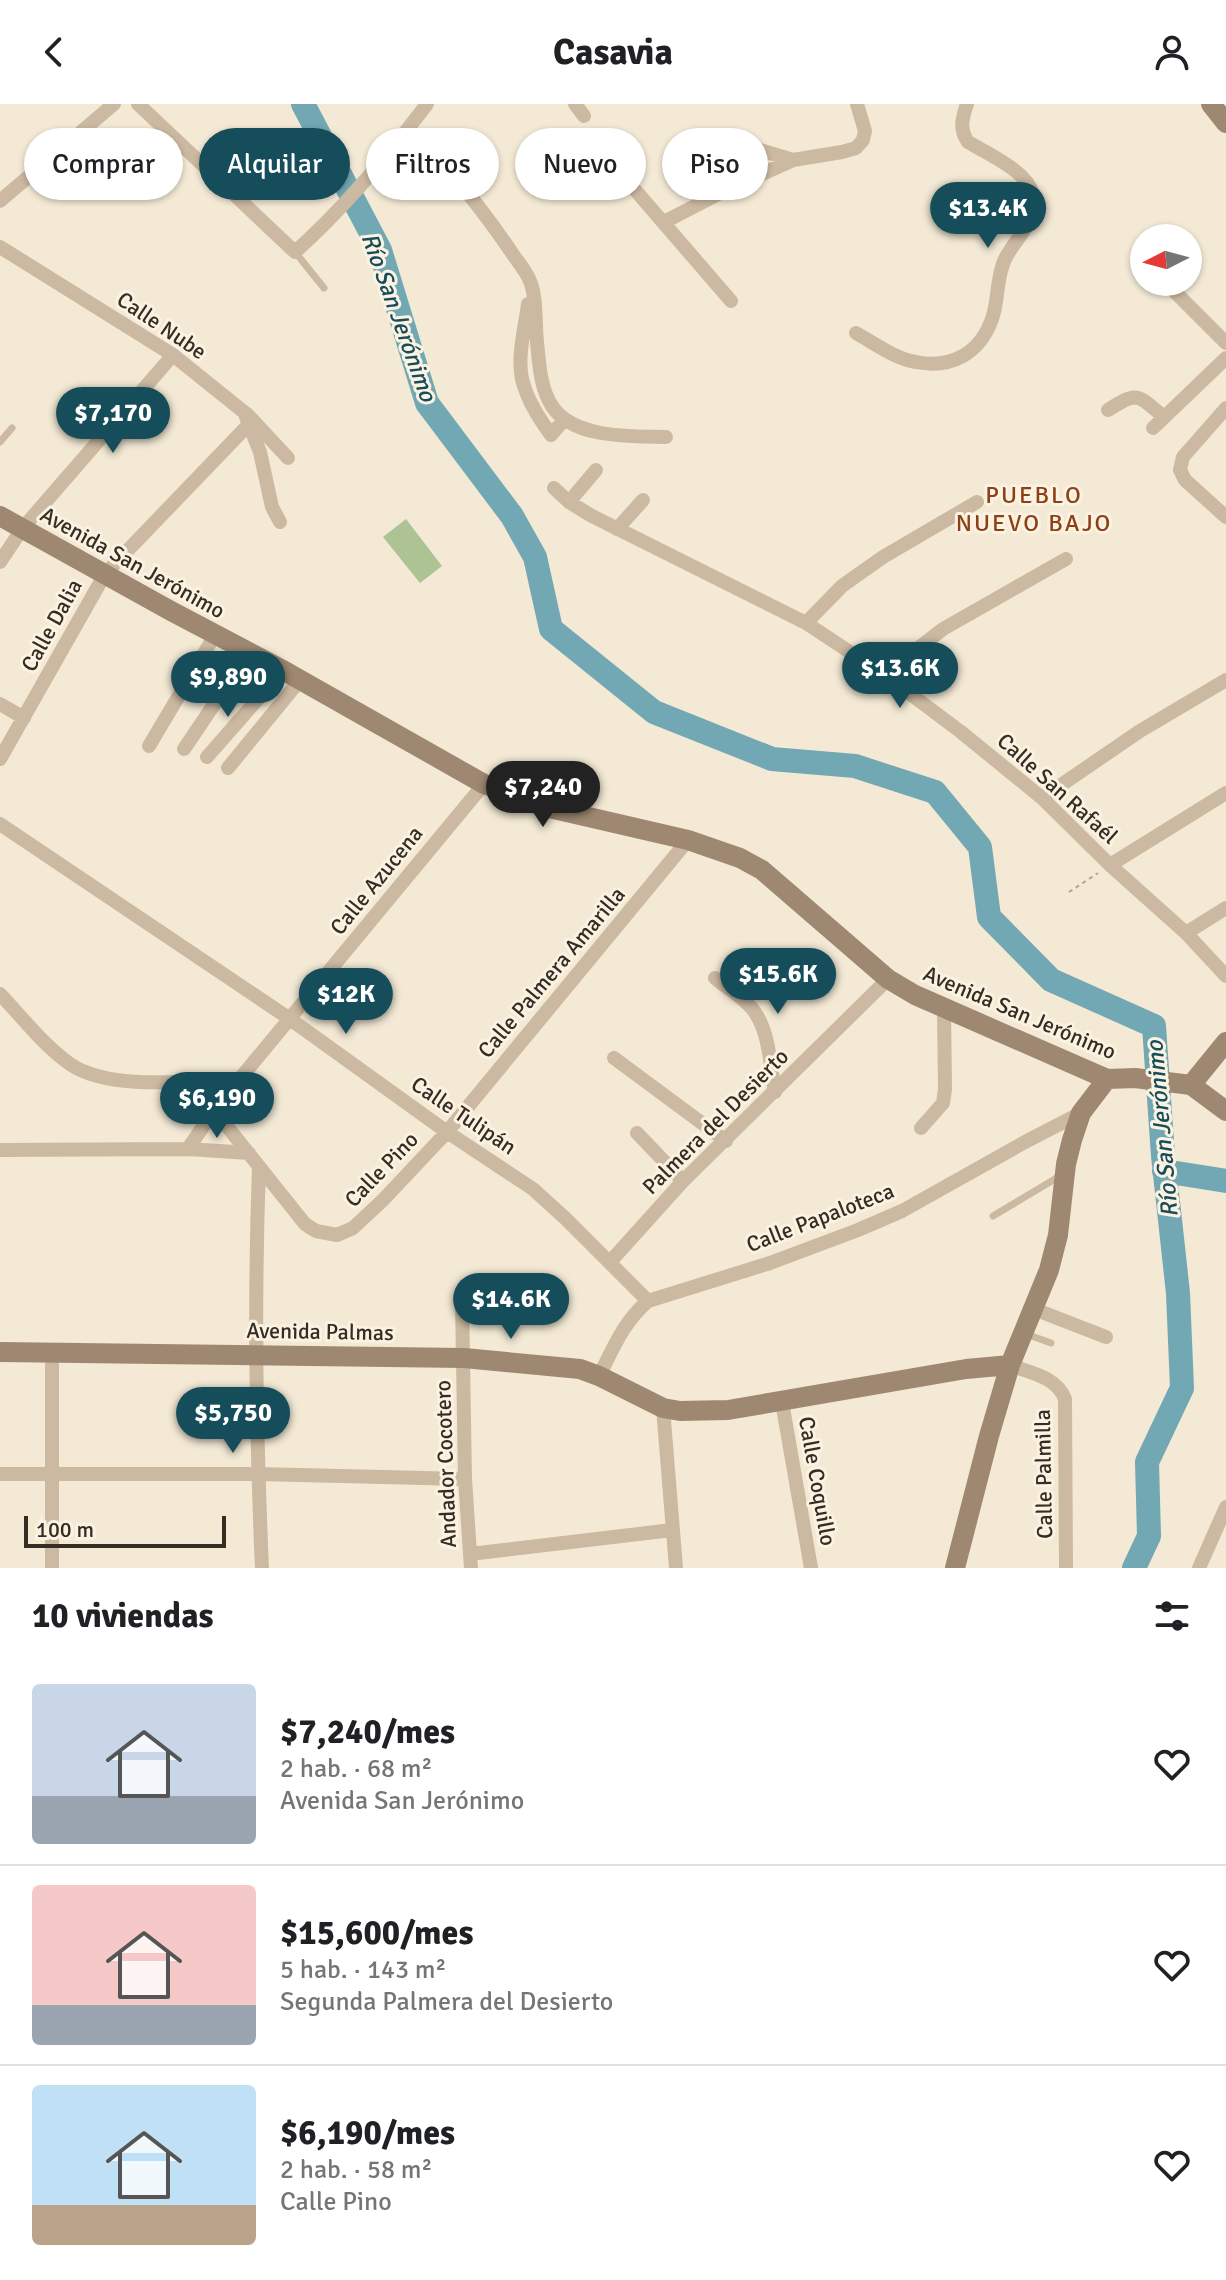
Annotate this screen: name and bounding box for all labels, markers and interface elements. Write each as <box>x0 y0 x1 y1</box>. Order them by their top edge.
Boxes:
icon: back <box>32 30 76 74</box>
text: Casavia <box>553 30 673 75</box>
icon: person <box>1150 30 1194 74</box>
chip: Comprar <box>24 128 183 200</box>
chip: Alquilar <box>199 128 350 200</box>
chip: Filtros <box>366 128 499 200</box>
chip: Nuevo <box>515 128 646 200</box>
chip: Piso <box>662 128 768 200</box>
pin: $13.4K <box>923 182 1053 250</box>
text: $13.4K <box>948 192 1028 224</box>
north arrow <box>1130 224 1202 296</box>
map controls <box>1130 224 1202 296</box>
water label: Río San Jerónimo <box>355 229 444 407</box>
street label: Calle Nube <box>112 286 212 365</box>
pin: $7,170 <box>48 387 178 455</box>
text: $7,170 <box>74 397 152 429</box>
district label: PUEBLO NUEVO BAJO <box>956 480 1112 538</box>
street label: Avenida San Jerónimo <box>36 501 230 624</box>
street label: Calle Dalia <box>15 574 88 676</box>
pin: $13.6K <box>835 642 965 710</box>
pin: $9,890 <box>163 651 293 719</box>
text: $13.6K <box>860 652 940 684</box>
text: $9,890 <box>189 661 267 693</box>
street label: Calle San Rafaél <box>992 727 1124 850</box>
pin: $7,240 <box>478 761 608 829</box>
text: $7,240 <box>504 771 582 803</box>
street label: Calle Azucena <box>324 820 428 940</box>
street label: Calle Palmera Amarilla <box>472 881 631 1063</box>
pin: $15.6K <box>713 948 843 1016</box>
text: $15.6K <box>738 958 818 990</box>
street label: Avenida San Jerónimo <box>919 960 1120 1065</box>
pin: $12K <box>299 968 393 1036</box>
text: $12K <box>317 978 375 1010</box>
water label: Río San Jerónimo <box>1139 1038 1185 1219</box>
street label: Palmera del Desierto <box>637 1043 794 1200</box>
street label: Calle Tulipán <box>406 1070 521 1160</box>
pin: $6,190 <box>152 1072 282 1140</box>
text: $6,190 <box>178 1082 256 1114</box>
street label: Calle Pino <box>339 1126 424 1213</box>
street label: Calle Papaloteca <box>742 1177 898 1258</box>
pin: $14.6K <box>446 1273 576 1341</box>
text: $14.6K <box>471 1283 551 1315</box>
street label: Avenida Palmas <box>246 1317 394 1346</box>
street label: Andador Cocotero <box>429 1380 462 1548</box>
pin: $5,750 <box>168 1387 298 1455</box>
text: $5,750 <box>194 1397 272 1429</box>
street label: Calle Palmilla <box>1029 1409 1058 1539</box>
street label: Calle Coquillo <box>793 1414 842 1548</box>
scale bar <box>24 1512 226 1548</box>
text: 100 m <box>36 1516 94 1543</box>
icon: filters <box>1150 1594 1194 1638</box>
text: 10 viviendas <box>32 1595 214 1637</box>
text: $7,240/mes <box>280 1711 455 1753</box>
icon: home <box>96 1716 192 1812</box>
icon: heart <box>1150 1742 1194 1786</box>
text: 2 hab. · 68 m² <box>280 1753 432 1785</box>
text: Avenida San Jerónimo <box>280 1785 524 1817</box>
text: $15,600/mes <box>280 1912 473 1954</box>
icon: home <box>96 1917 192 2013</box>
icon: heart <box>1150 1943 1194 1987</box>
text: 5 hab. · 143 m² <box>280 1954 447 1986</box>
text: Segunda Palmera del Desierto <box>280 1986 613 2018</box>
text: $6,190/mes <box>280 2112 455 2154</box>
icon: home <box>96 2117 192 2213</box>
icon: heart <box>1150 2143 1194 2187</box>
text: 2 hab. · 58 m² <box>280 2154 432 2186</box>
text: Calle Pino <box>280 2186 392 2218</box>

